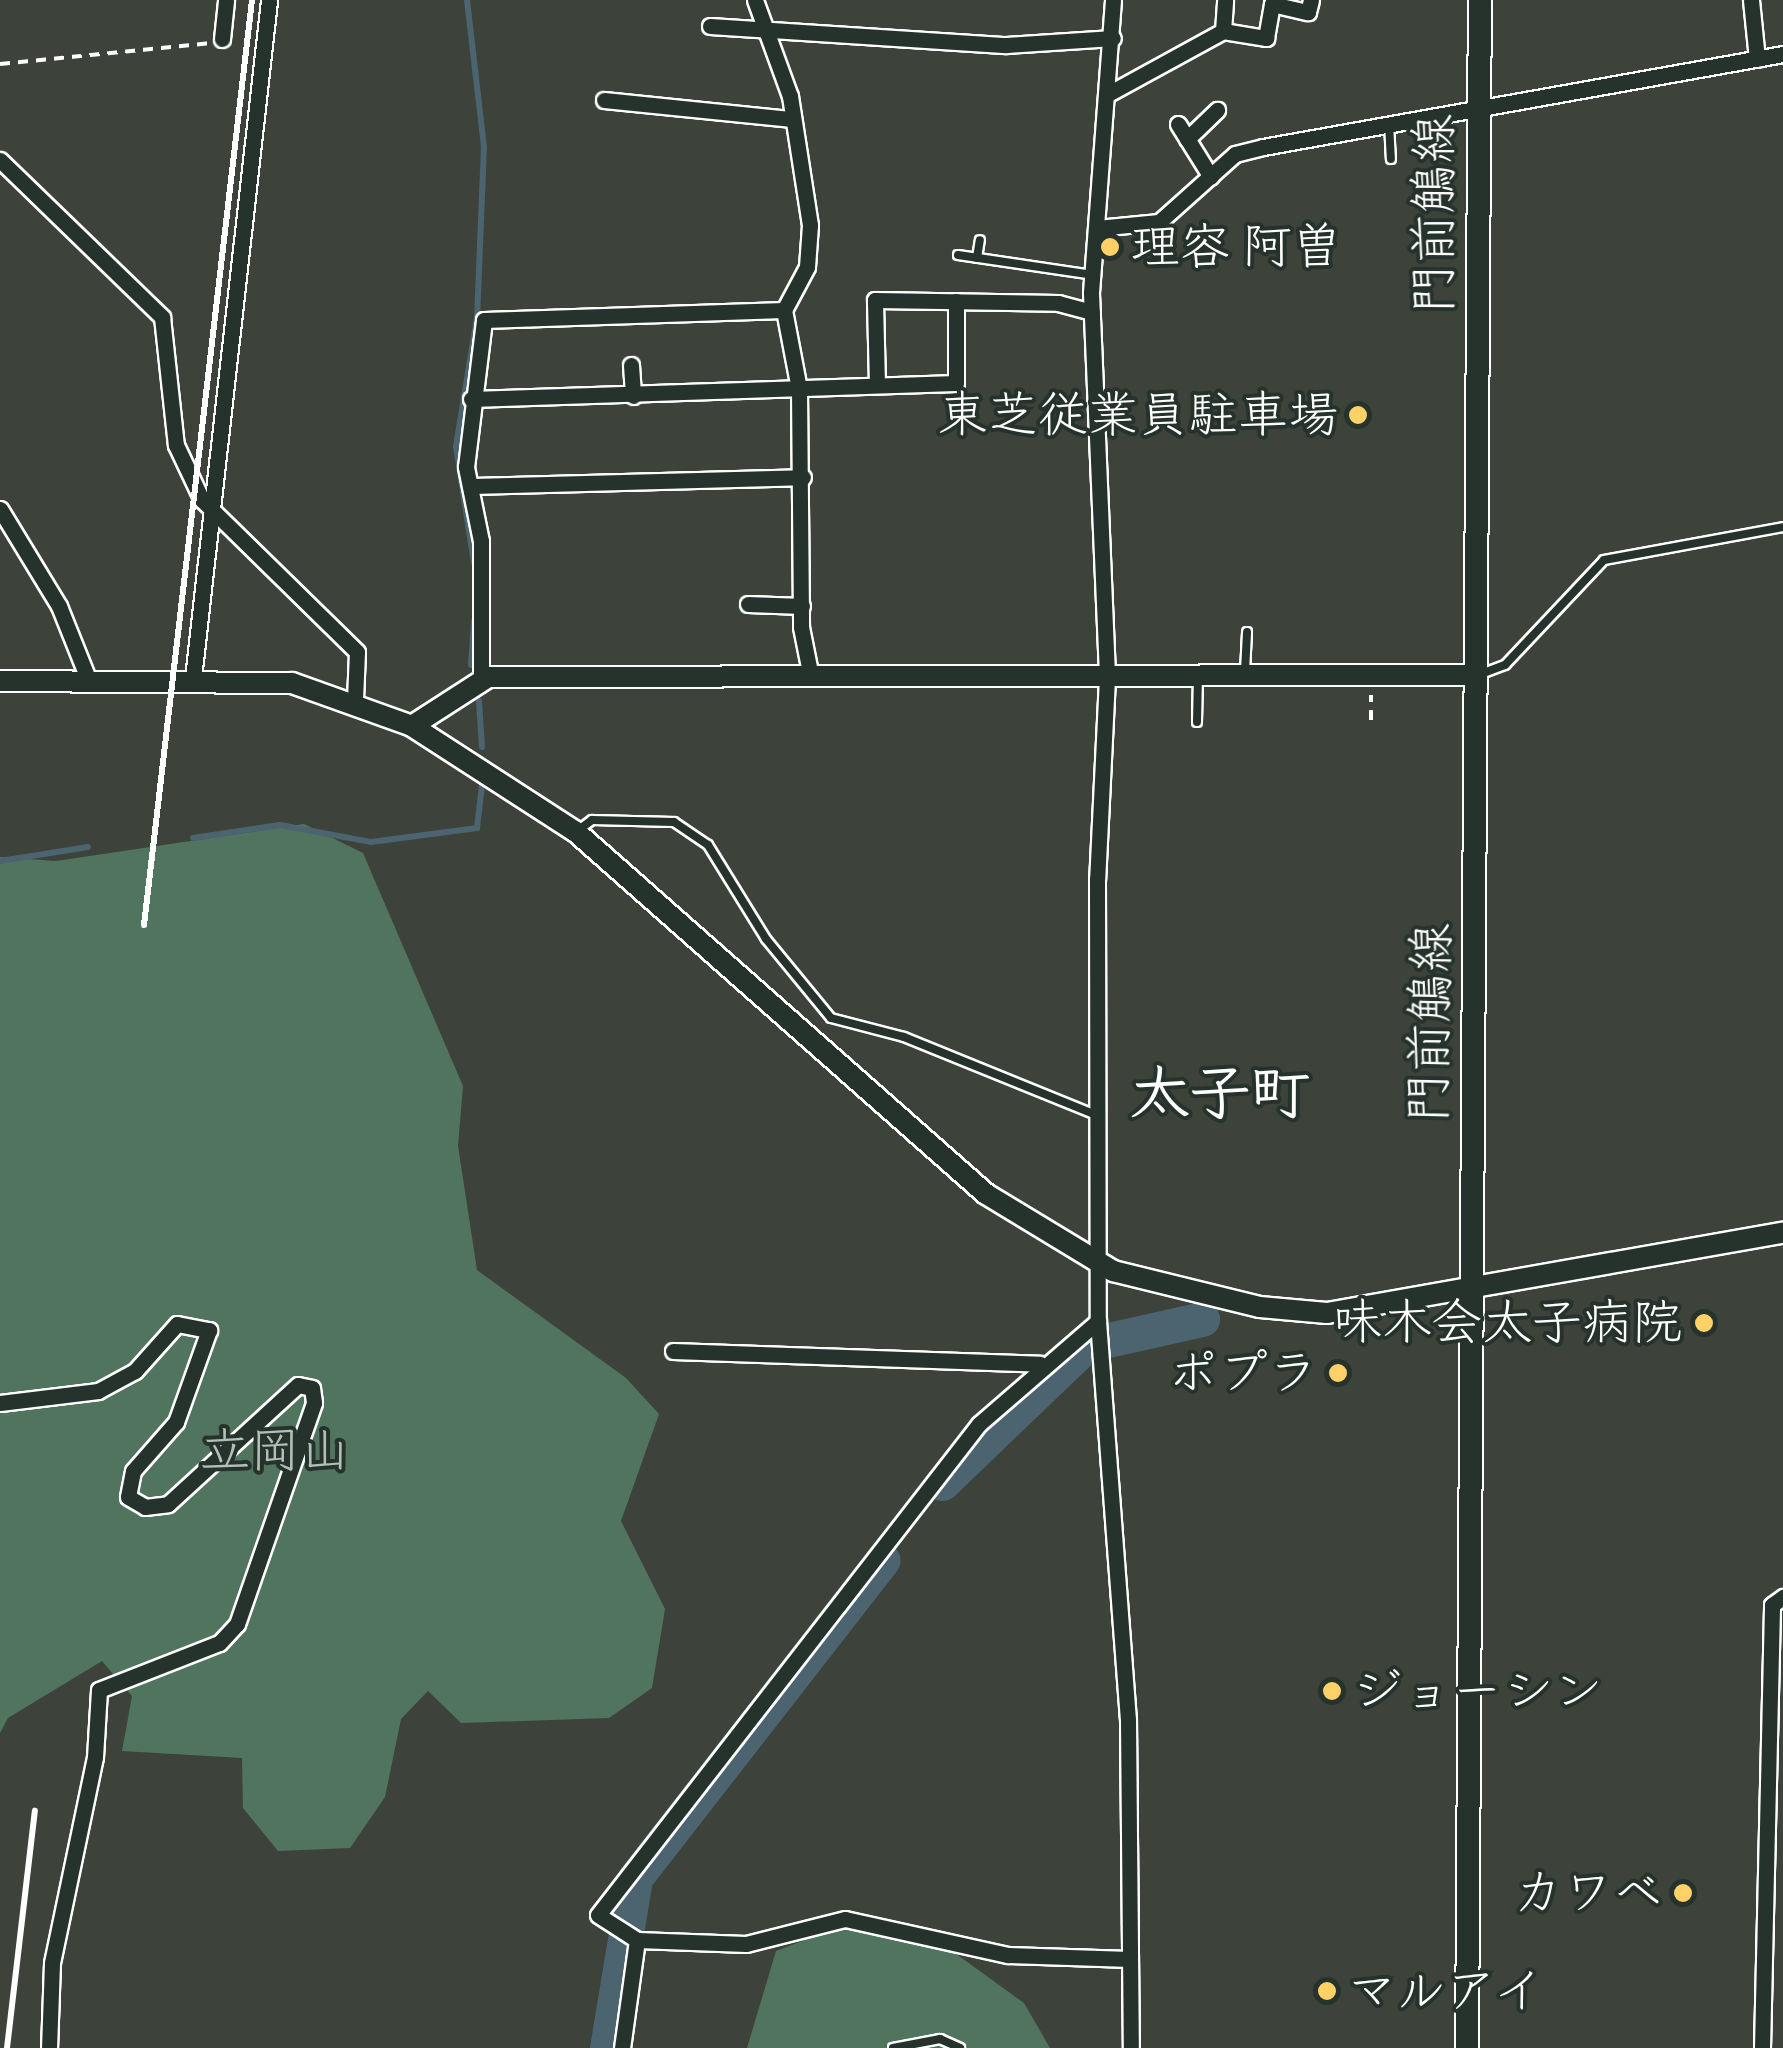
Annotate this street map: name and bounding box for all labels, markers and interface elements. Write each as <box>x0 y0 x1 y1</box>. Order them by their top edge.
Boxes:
street label: 門前鵤線 <box>1404 114 1464 314</box>
place label: 理容 阿曽 <box>1130 217 1342 277</box>
marker: 理容 阿曽 <box>1099 236 1121 258</box>
place label: 東芝従業員駐車場 <box>938 385 1338 445</box>
marker: 東芝従業員駐車場 <box>1347 404 1369 426</box>
street label: 門前鵤線 <box>1398 922 1462 1124</box>
district label: 太子町 <box>1130 1057 1310 1129</box>
place label: 味木会太子病院 <box>1332 1293 1682 1353</box>
marker: 味木会太子病院 <box>1691 1310 1717 1336</box>
place label: ポプラ <box>1168 1343 1318 1403</box>
marker: ポプラ <box>1327 1362 1349 1384</box>
park label: 立岡山 <box>200 1421 350 1481</box>
place label: ジョーシン <box>1352 1661 1602 1721</box>
marker: ジョーシン <box>1321 1680 1343 1702</box>
place label: カワベ <box>1513 1863 1663 1923</box>
marker: カワベ <box>1672 1882 1694 1904</box>
place label: マルアイ <box>1347 1961 1547 2021</box>
marker: マルアイ <box>1316 1980 1338 2002</box>

